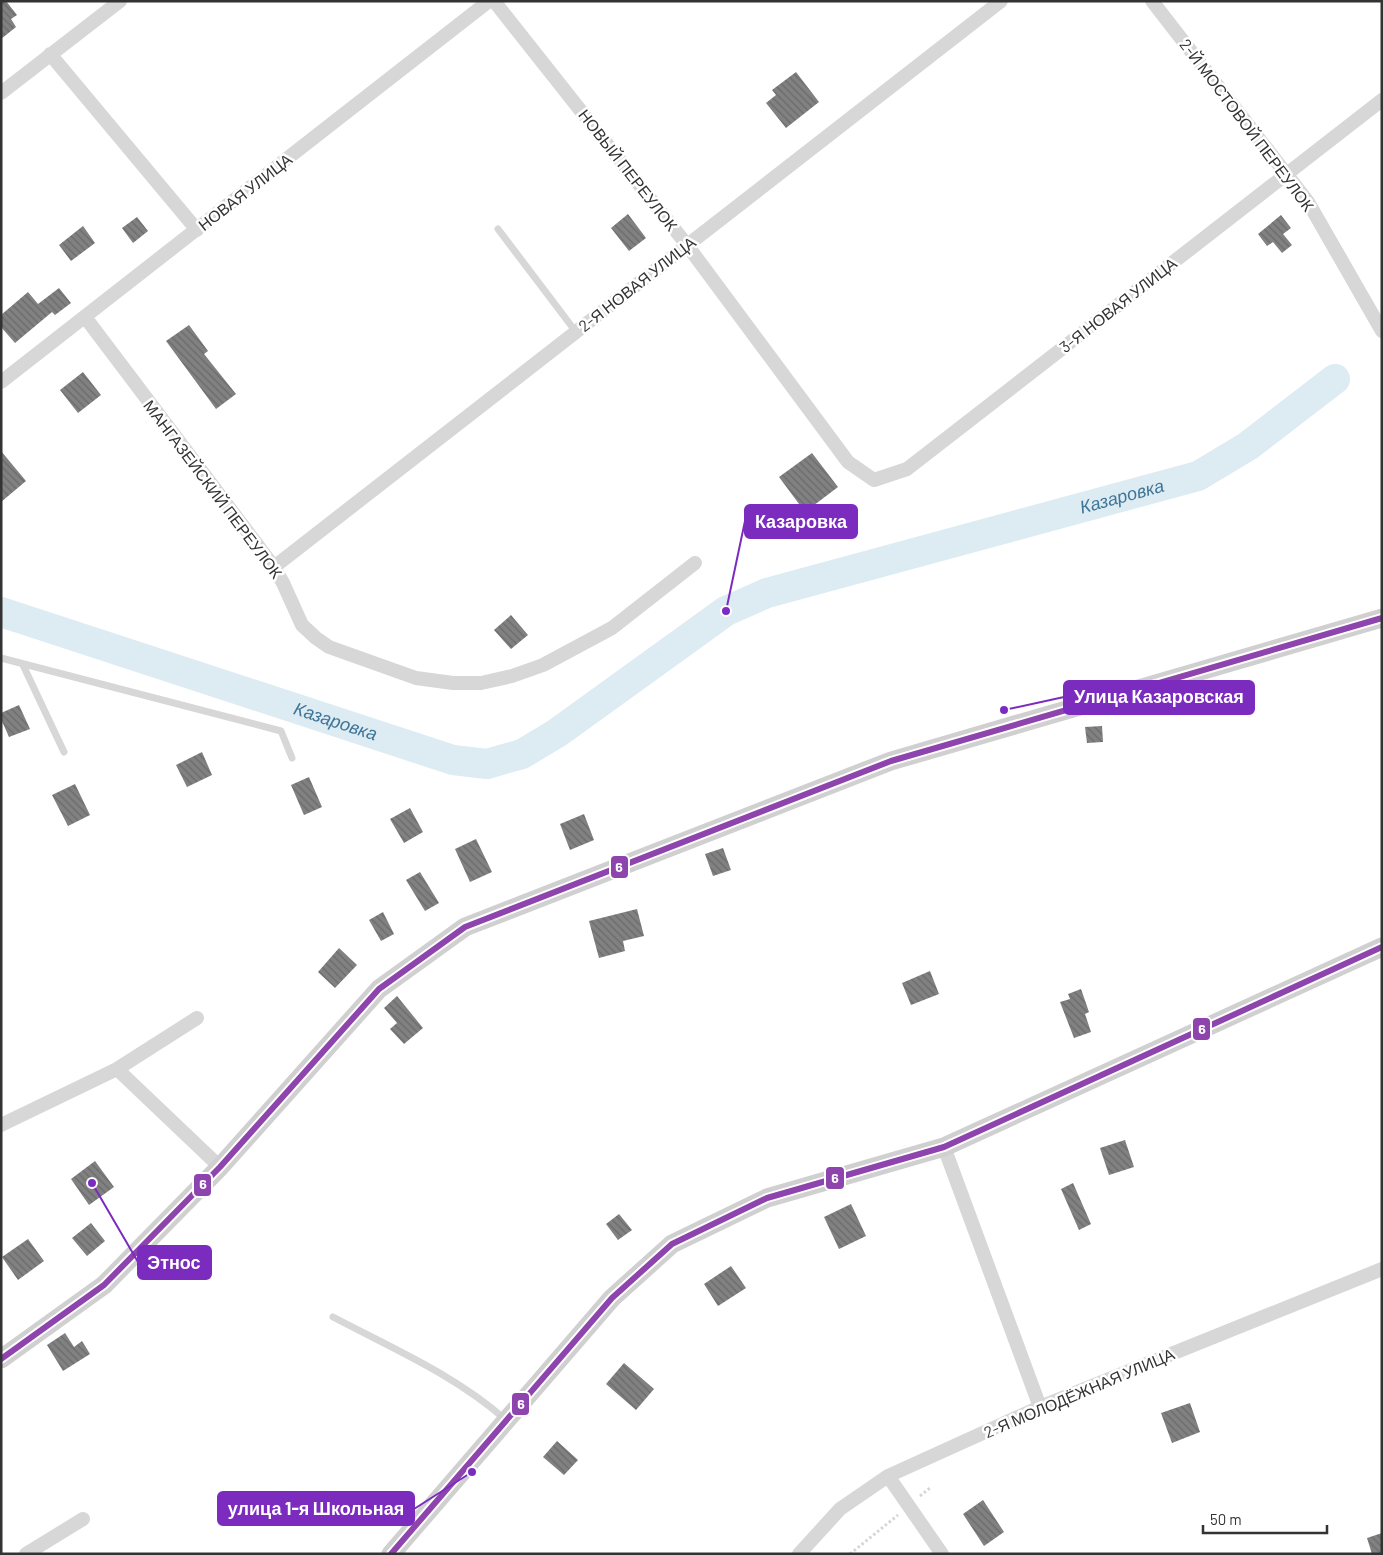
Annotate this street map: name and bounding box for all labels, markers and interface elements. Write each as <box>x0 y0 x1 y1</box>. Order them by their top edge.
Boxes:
street label: 2-Й МОСТОВОЙ ПЕРЕУЛОК <box>1176 35 1319 215</box>
street label: НОВЫЙ ПЕРЕУЛОК <box>575 105 682 235</box>
street label: НОВАЯ УЛИЦА <box>194 149 296 234</box>
street label: 2-Я НОВАЯ УЛИЦА <box>574 232 699 335</box>
street label: 3-Я НОВАЯ УЛИЦА <box>1055 253 1180 356</box>
street label: МАНГАЗЕЙСКИЙ ПЕРЕУЛОК <box>140 396 287 582</box>
water label: Казаровка <box>1077 474 1166 518</box>
callout: Казаровка <box>745 505 857 538</box>
text: Казаровка <box>755 510 848 532</box>
callout: Улица Казаровская <box>1064 681 1254 714</box>
text: Улица Казаровская <box>1074 685 1244 707</box>
water label: Казаровка <box>291 697 380 744</box>
line badge: 6 <box>610 855 629 879</box>
text: 6 <box>615 858 623 875</box>
line badge: 6 <box>1192 1017 1211 1041</box>
text: 6 <box>1198 1020 1206 1037</box>
line badge: 6 <box>825 1166 845 1190</box>
text: 6 <box>831 1169 839 1186</box>
line badge: 6 <box>193 1173 212 1197</box>
text: 6 <box>199 1175 207 1192</box>
callout: Этнос <box>138 1246 211 1279</box>
text: Этнос <box>147 1251 201 1273</box>
street label: 2-Я МОЛОДЁЖНАЯ УЛИЦА <box>981 1344 1177 1441</box>
line badge: 6 <box>511 1392 530 1416</box>
text: 6 <box>517 1395 525 1412</box>
callout: улица 1-я Школьная <box>218 1492 414 1525</box>
text: улица 1-я Школьная <box>228 1497 404 1519</box>
scale bar <box>1203 1502 1327 1534</box>
text: 50 m <box>1210 1510 1242 1528</box>

